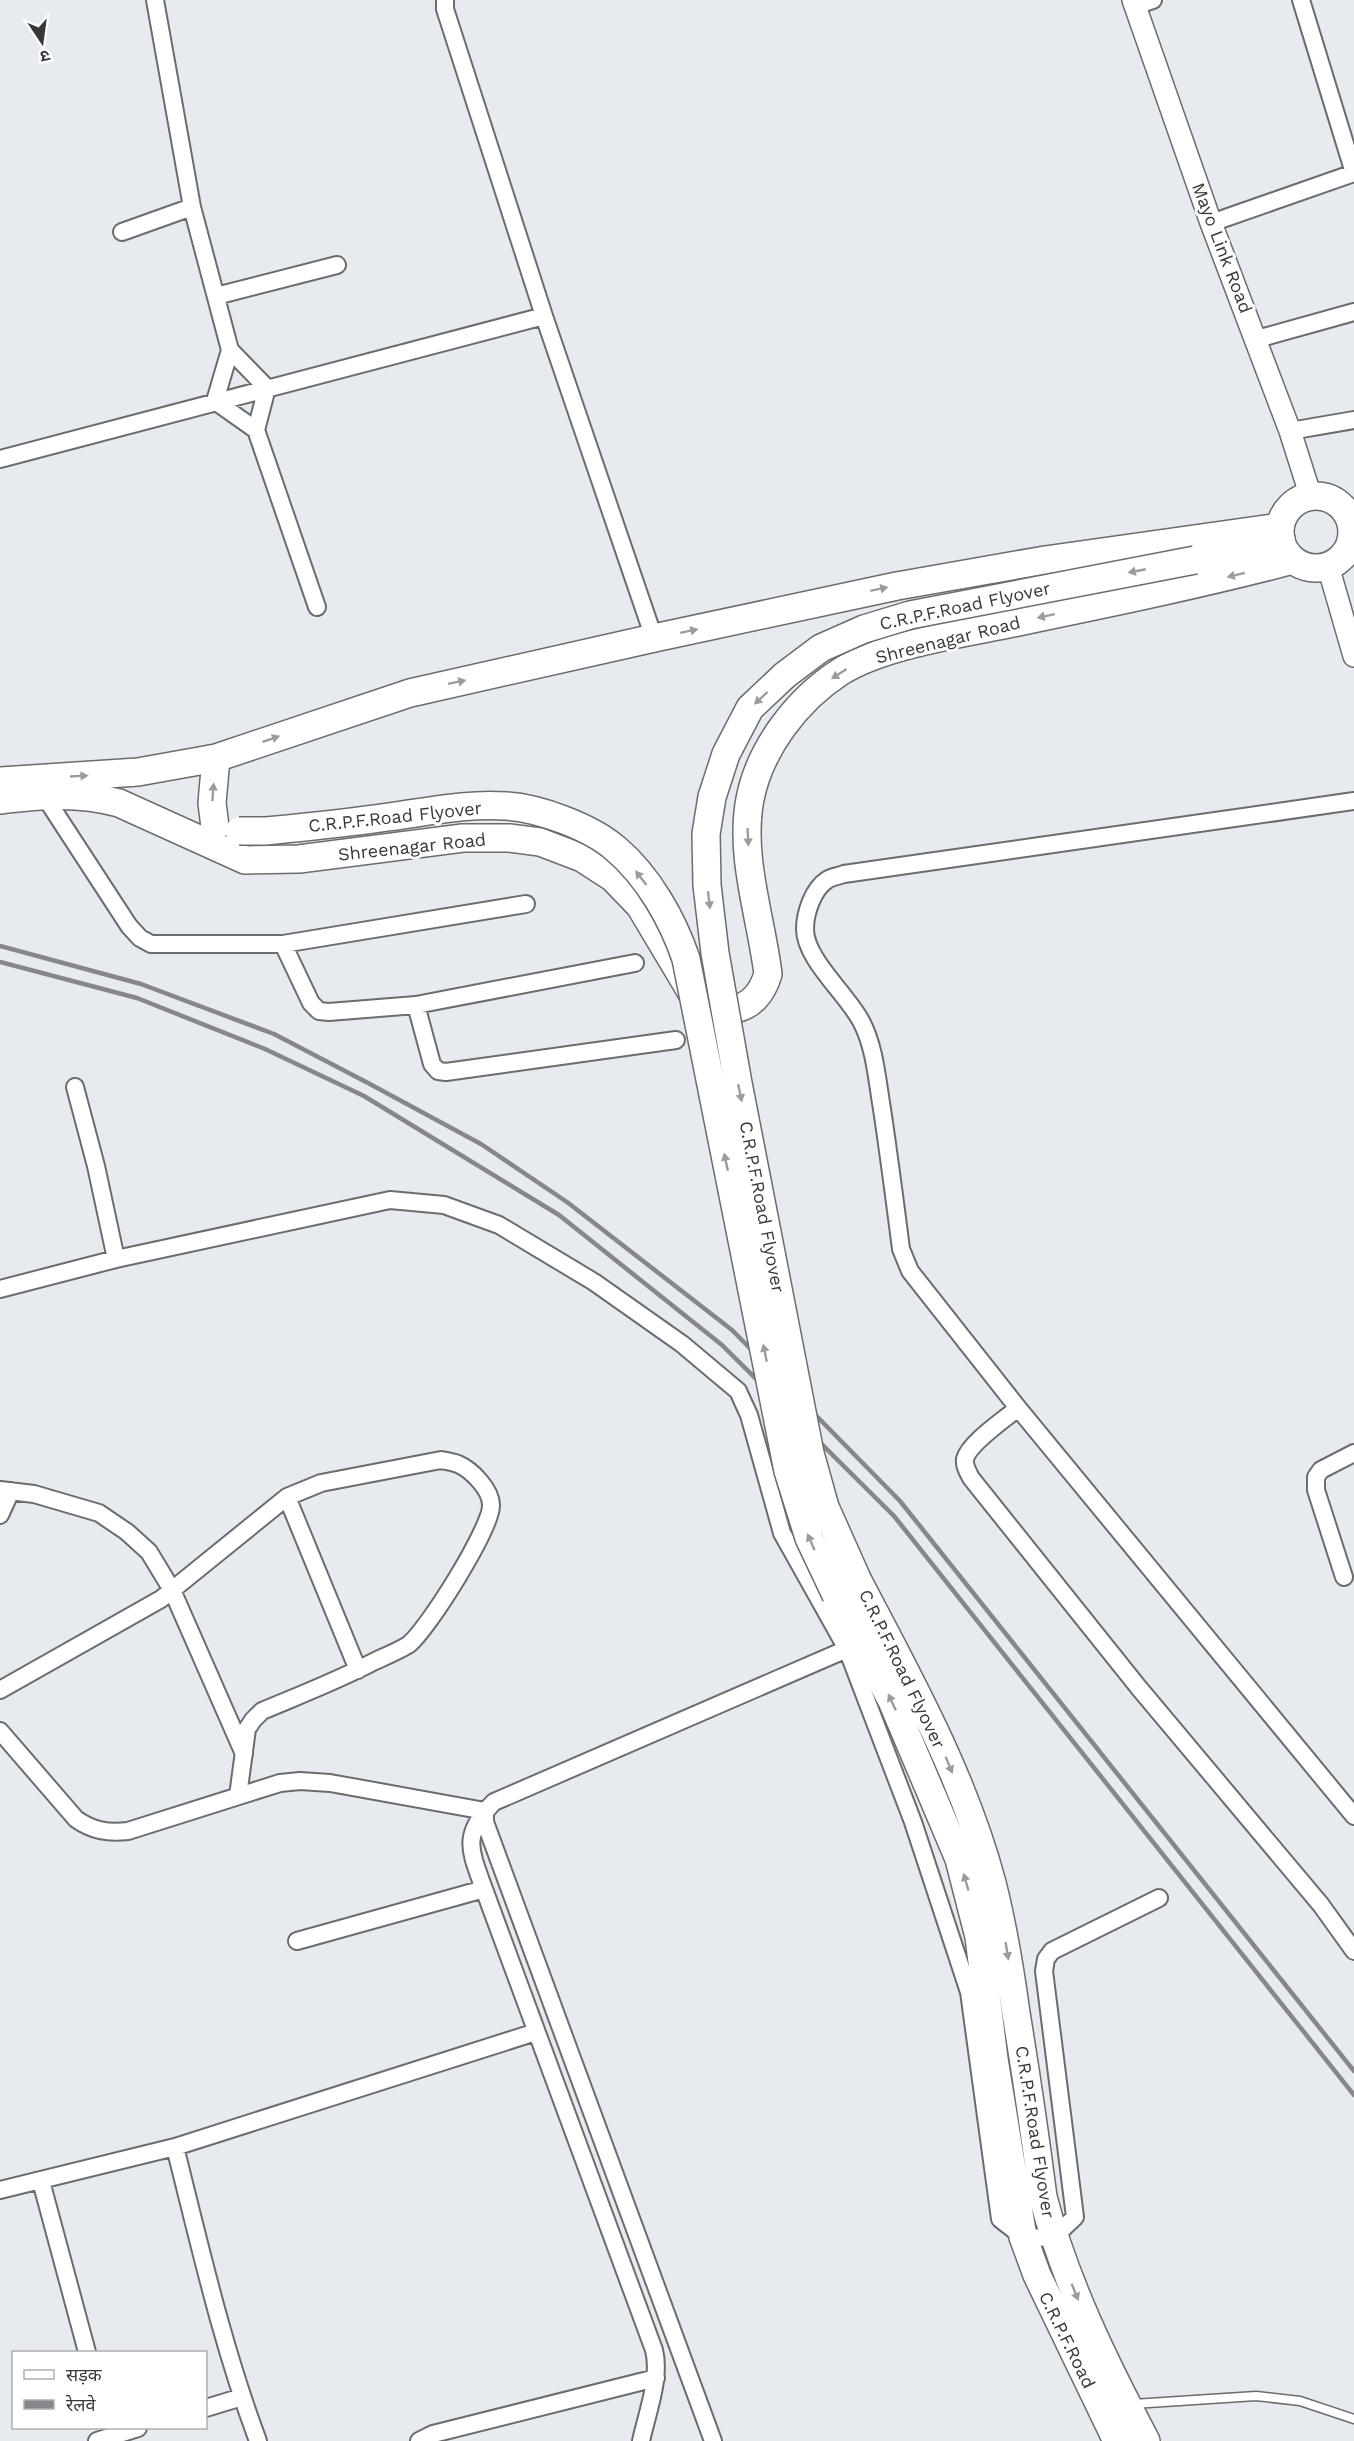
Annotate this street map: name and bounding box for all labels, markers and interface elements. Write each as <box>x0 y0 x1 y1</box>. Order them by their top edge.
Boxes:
north arrow <box>12 12 72 72</box>
text: उ <box>38 46 52 67</box>
street label: Mayo Link Road <box>1188 180 1257 316</box>
one-way arrow <box>1128 567 1147 576</box>
one-way arrow <box>1227 570 1245 580</box>
street label: C.R.P.F.Road Flyover <box>877 577 1052 634</box>
one-way arrow <box>870 584 888 594</box>
street label: Shreenagar Road <box>873 611 1023 668</box>
one-way arrow <box>1036 612 1055 621</box>
one-way arrow <box>679 625 698 635</box>
one-way arrow <box>831 669 847 680</box>
one-way arrow <box>448 677 467 686</box>
one-way arrow <box>753 691 768 705</box>
one-way arrow <box>262 734 280 744</box>
one-way arrow <box>70 771 89 780</box>
one-way arrow <box>208 783 217 802</box>
street label: C.R.P.F.Road Flyover <box>307 797 483 836</box>
one-way arrow <box>744 827 753 846</box>
street label: Shreenagar Road <box>337 828 487 865</box>
one-way arrow <box>635 870 648 886</box>
one-way arrow <box>704 891 713 910</box>
one-way arrow <box>735 1084 745 1102</box>
street label: C.R.P.F.Road Flyover <box>736 1119 789 1295</box>
one-way arrow <box>721 1153 731 1171</box>
one-way arrow <box>760 1344 769 1363</box>
one-way arrow <box>807 1534 816 1551</box>
street label: C.R.P.F.Road Flyover <box>855 1586 950 1752</box>
one-way arrow <box>887 1693 896 1710</box>
one-way arrow <box>944 1757 954 1775</box>
one-way arrow <box>961 1873 970 1891</box>
one-way arrow <box>1002 1942 1011 1961</box>
street label: C.R.P.F.Road Flyover <box>1011 2044 1060 2220</box>
one-way arrow <box>1071 2283 1080 2301</box>
street label: C.R.P.F.Road <box>1035 2288 1100 2392</box>
legend <box>12 2351 207 2429</box>
text: सड़क <box>66 2364 103 2385</box>
text: रेलवे <box>65 2394 97 2415</box>

